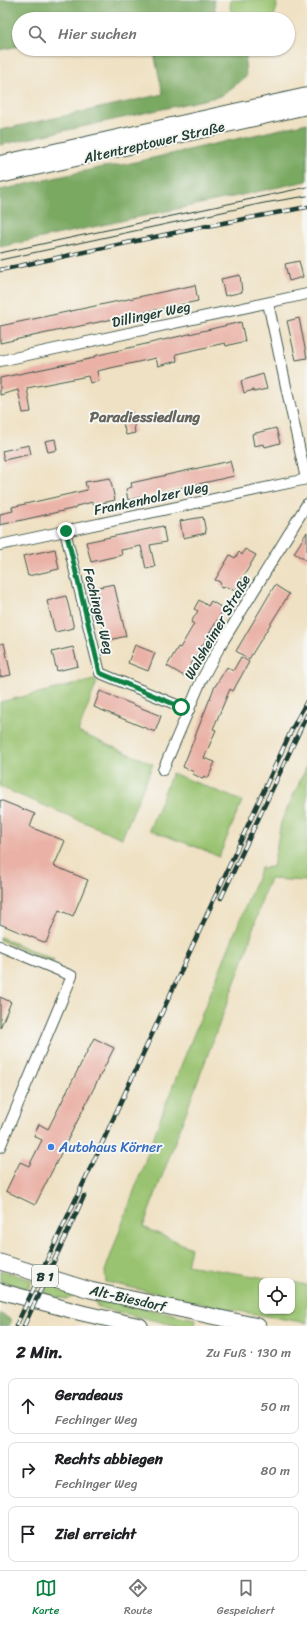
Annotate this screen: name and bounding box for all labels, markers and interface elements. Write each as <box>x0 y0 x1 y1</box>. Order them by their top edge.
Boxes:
search box <box>12 12 295 56</box>
text: Hier suchen <box>58 21 137 47</box>
icon: search <box>26 23 48 45</box>
street label: Altentreptower Straße <box>80 114 227 171</box>
street label: Dillinger Weg <box>109 294 193 335</box>
district label: Paradiessiedlung <box>90 404 201 430</box>
street label: Frankenholzer Weg <box>91 474 211 523</box>
route end <box>57 522 75 540</box>
street label: Fechinger Weg <box>76 565 121 657</box>
street label: Walsheimer Straße <box>177 570 258 684</box>
route start <box>172 698 190 716</box>
place label: Autohaus Körner <box>58 1135 163 1160</box>
marker: Autohaus Körner <box>46 1142 56 1152</box>
road number: B 1 <box>32 1265 58 1287</box>
street label: Alt-Biesdorf <box>86 1277 170 1320</box>
map controls <box>259 1278 295 1314</box>
button: locate <box>259 1278 295 1314</box>
text: 2 Min. <box>16 1337 63 1367</box>
text: Zu Fuß · 130 m <box>206 1341 291 1364</box>
text: Geradeaus <box>55 1382 123 1408</box>
icon: ahead <box>17 1395 39 1417</box>
text: 50 m <box>260 1395 290 1418</box>
text: Fechinger Weg <box>55 1408 138 1431</box>
text: Rechts abbiegen <box>55 1446 163 1472</box>
icon: right <box>17 1459 39 1481</box>
text: 80 m <box>261 1459 290 1482</box>
text: Fechinger Weg <box>55 1472 138 1495</box>
text: Ziel erreicht <box>55 1521 136 1547</box>
icon: arrive <box>17 1523 39 1545</box>
tab: Karte <box>32 1577 59 1620</box>
tab: Route <box>124 1577 152 1620</box>
tab: Gespeichert <box>217 1577 275 1620</box>

